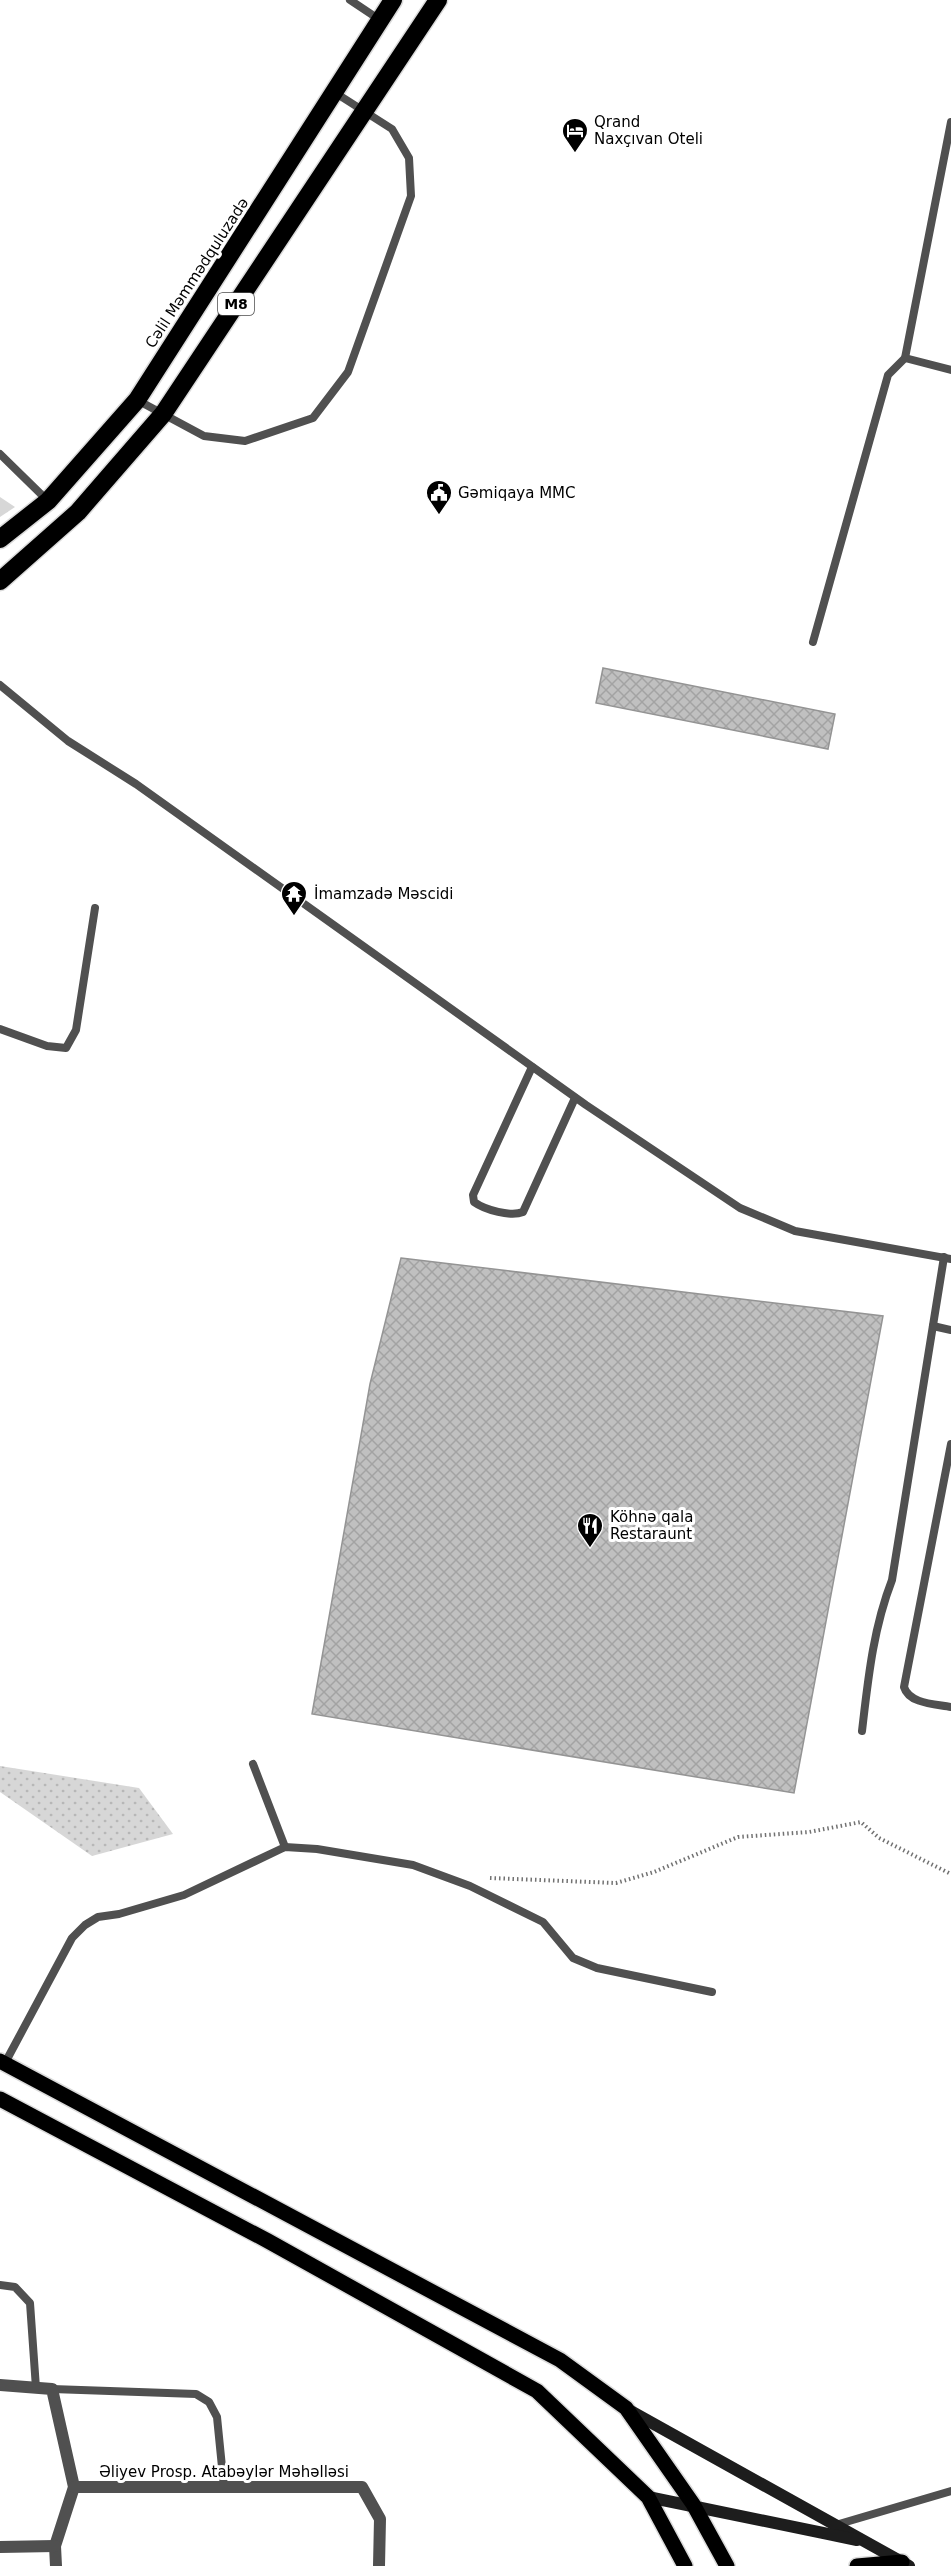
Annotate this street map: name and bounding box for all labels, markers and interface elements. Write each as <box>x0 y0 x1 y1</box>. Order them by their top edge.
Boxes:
place label: Qrand Naxçıvan Oteli <box>594 113 703 148</box>
hotel icon: Qrand Naxçıvan Oteli <box>560 116 590 154</box>
street label: Cəlil Məmmədquluzadə <box>142 194 252 352</box>
road number: M8 <box>218 293 254 315</box>
public building icon: Gəmiqaya MMC <box>424 478 454 516</box>
place label: Gəmiqaya MMC <box>458 484 576 502</box>
temple icon: İmamzadə Məscidi <box>279 879 309 917</box>
place label: İmamzadə Məscidi <box>314 884 454 903</box>
place label: Köhnə qala Restaraunt <box>610 1508 693 1543</box>
restaurant icon: Köhnə qala Restaraunt <box>575 1511 605 1549</box>
street label: Əliyev Prosp. Atabəylər Məhəlləsi <box>99 2463 349 2481</box>

